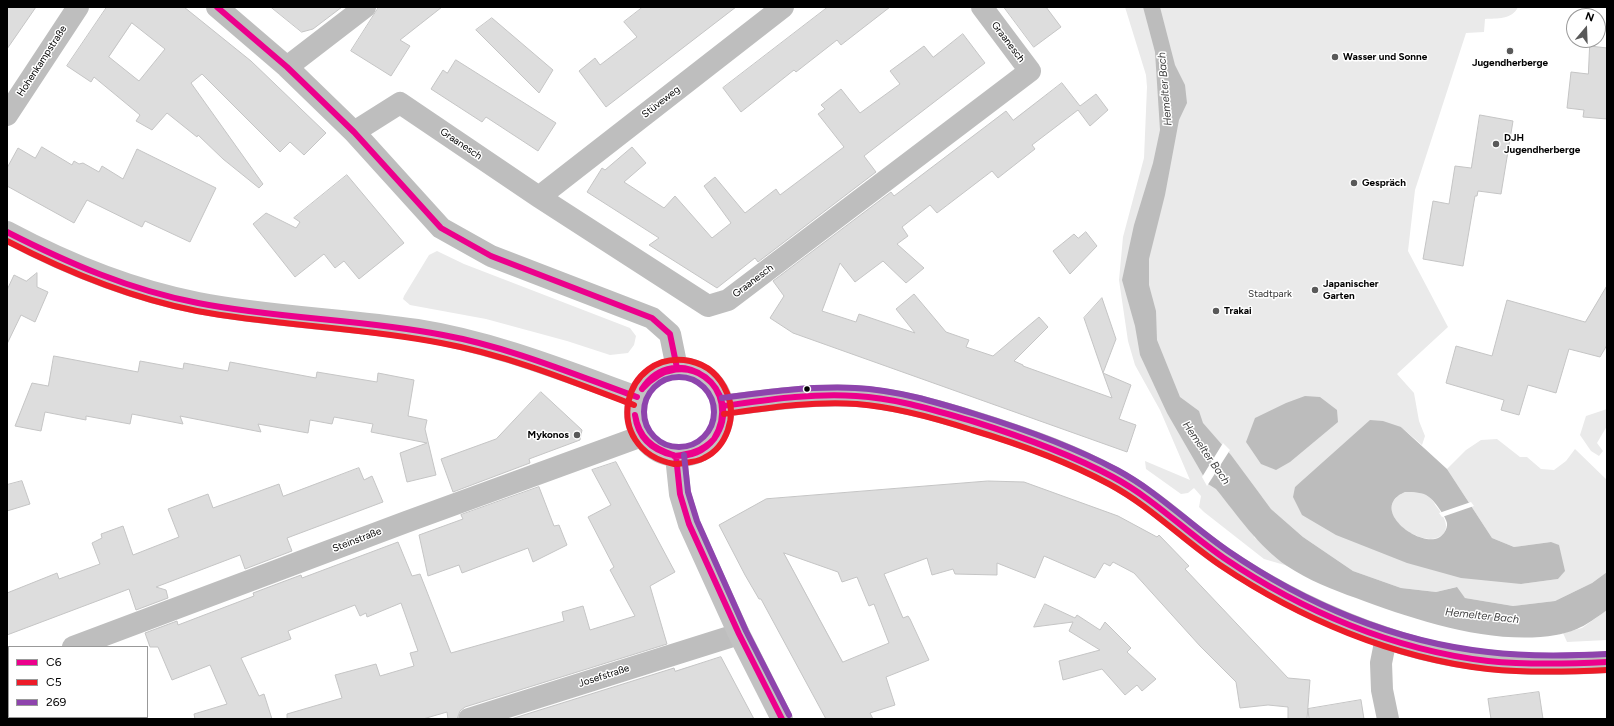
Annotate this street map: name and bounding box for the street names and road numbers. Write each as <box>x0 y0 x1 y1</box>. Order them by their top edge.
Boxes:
street label: Graanesch <box>989 19 1027 65</box>
street label: Hohenkampstraße <box>15 23 69 99</box>
street label: Stüveweg <box>640 83 682 121</box>
street label: Graanesch <box>438 126 484 162</box>
street label: Graanesch <box>730 262 776 300</box>
street label: Steinstraße <box>331 525 383 555</box>
street label: Josefstraße <box>577 662 631 690</box>

